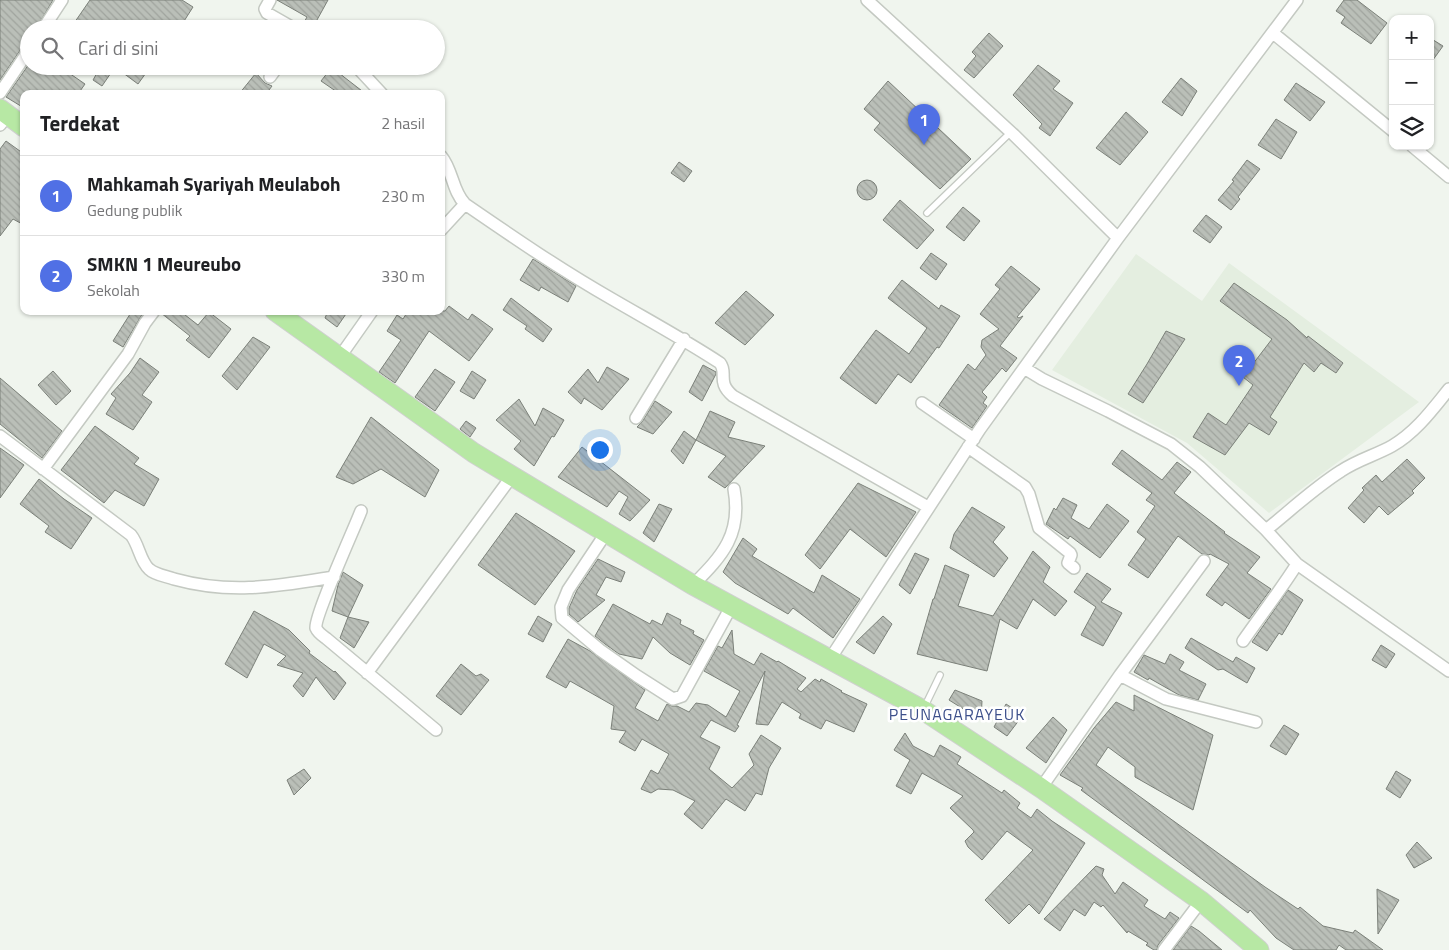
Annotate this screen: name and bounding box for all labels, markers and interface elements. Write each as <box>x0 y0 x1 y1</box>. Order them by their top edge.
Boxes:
map controls <box>1389 15 1434 150</box>
button: + <box>1389 15 1434 60</box>
search box <box>20 20 445 75</box>
text: Cari di sini <box>78 33 159 62</box>
icon: search <box>38 34 66 62</box>
button: − <box>1389 60 1434 105</box>
pin: 1 <box>908 104 940 145</box>
button: layers <box>1389 105 1434 150</box>
text: Terdekat <box>40 107 120 139</box>
text: 2 hasil <box>381 111 425 135</box>
text: Mahkamah Syariyah Meulaboh <box>87 169 341 198</box>
text: 1 <box>52 184 60 208</box>
text: 230 m <box>381 184 425 208</box>
text: Gedung publik <box>87 198 182 222</box>
text: SMKN 1 Meureubo <box>87 249 241 278</box>
text: 2 <box>52 264 60 288</box>
text: 330 m <box>381 264 425 288</box>
text: Sekolah <box>87 278 140 302</box>
pin: 2 <box>1223 345 1255 386</box>
your location <box>587 437 613 463</box>
district label: PEUNAGARAYEUK <box>889 702 1025 726</box>

